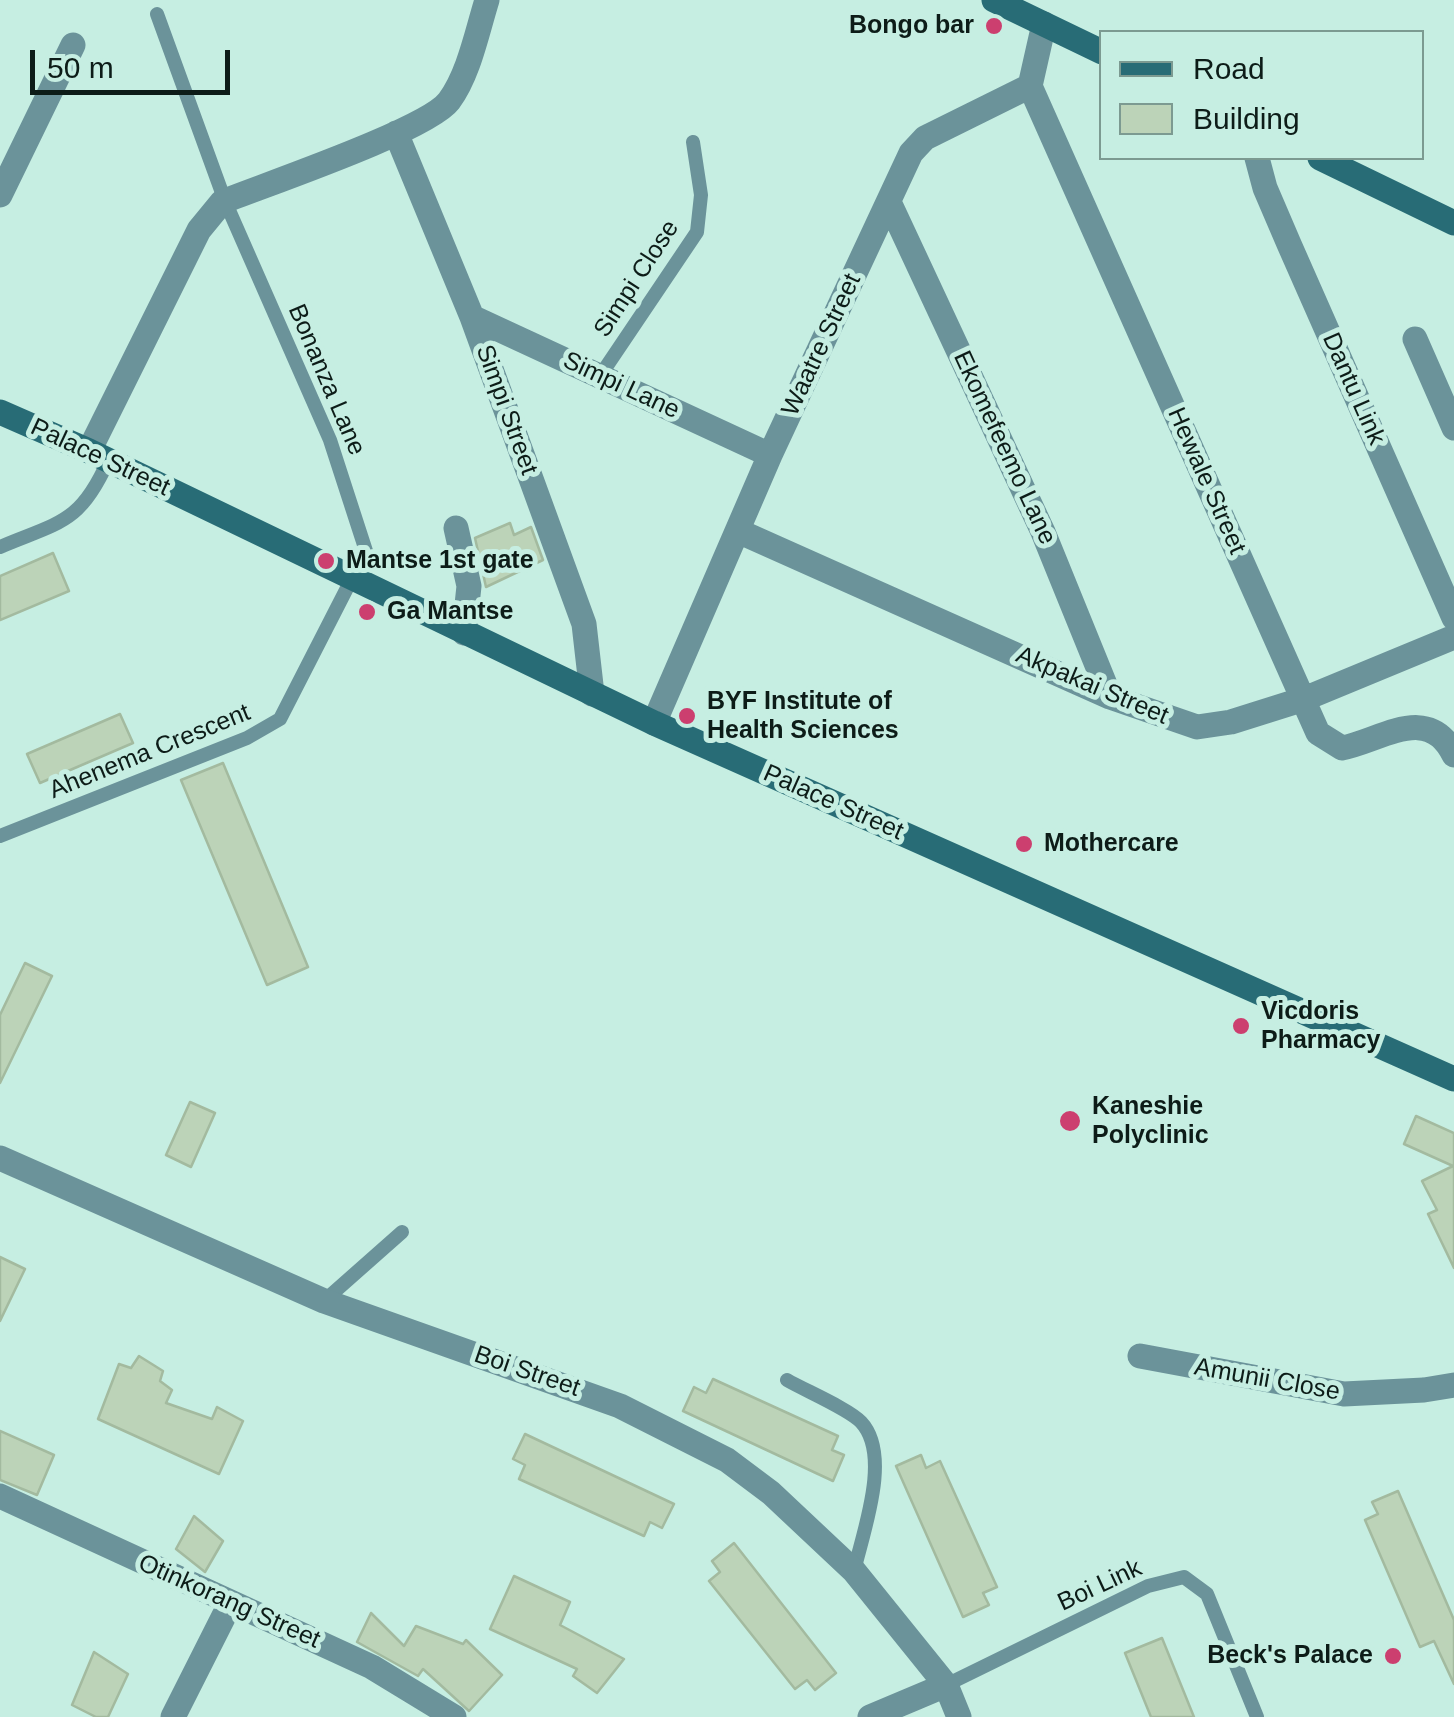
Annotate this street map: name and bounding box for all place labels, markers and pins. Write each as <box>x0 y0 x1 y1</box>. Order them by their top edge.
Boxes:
place label: Bongo bar <box>849 11 974 41</box>
marker: Bongo bar <box>983 15 1005 37</box>
place label: Mantse 1st gate <box>346 546 534 576</box>
marker: Mantse 1st gate <box>315 550 337 572</box>
place label: Ga Mantse <box>387 597 513 627</box>
marker: Ga Mantse <box>356 601 378 623</box>
place label: BYF Institute of Health Sciences <box>707 687 899 746</box>
marker: BYF Institute of Health Sciences <box>676 705 698 727</box>
place label: Mothercare <box>1044 829 1179 859</box>
marker: Mothercare <box>1013 833 1035 855</box>
place label: Vicdoris Pharmacy <box>1261 997 1381 1056</box>
marker: Vicdoris Pharmacy <box>1230 1015 1252 1037</box>
place label: Kaneshie Polyclinic <box>1092 1092 1209 1151</box>
marker: Kaneshie Polyclinic <box>1057 1108 1083 1134</box>
place label: Beck's Palace <box>1207 1641 1373 1671</box>
marker: Beck's Palace <box>1382 1645 1404 1667</box>

